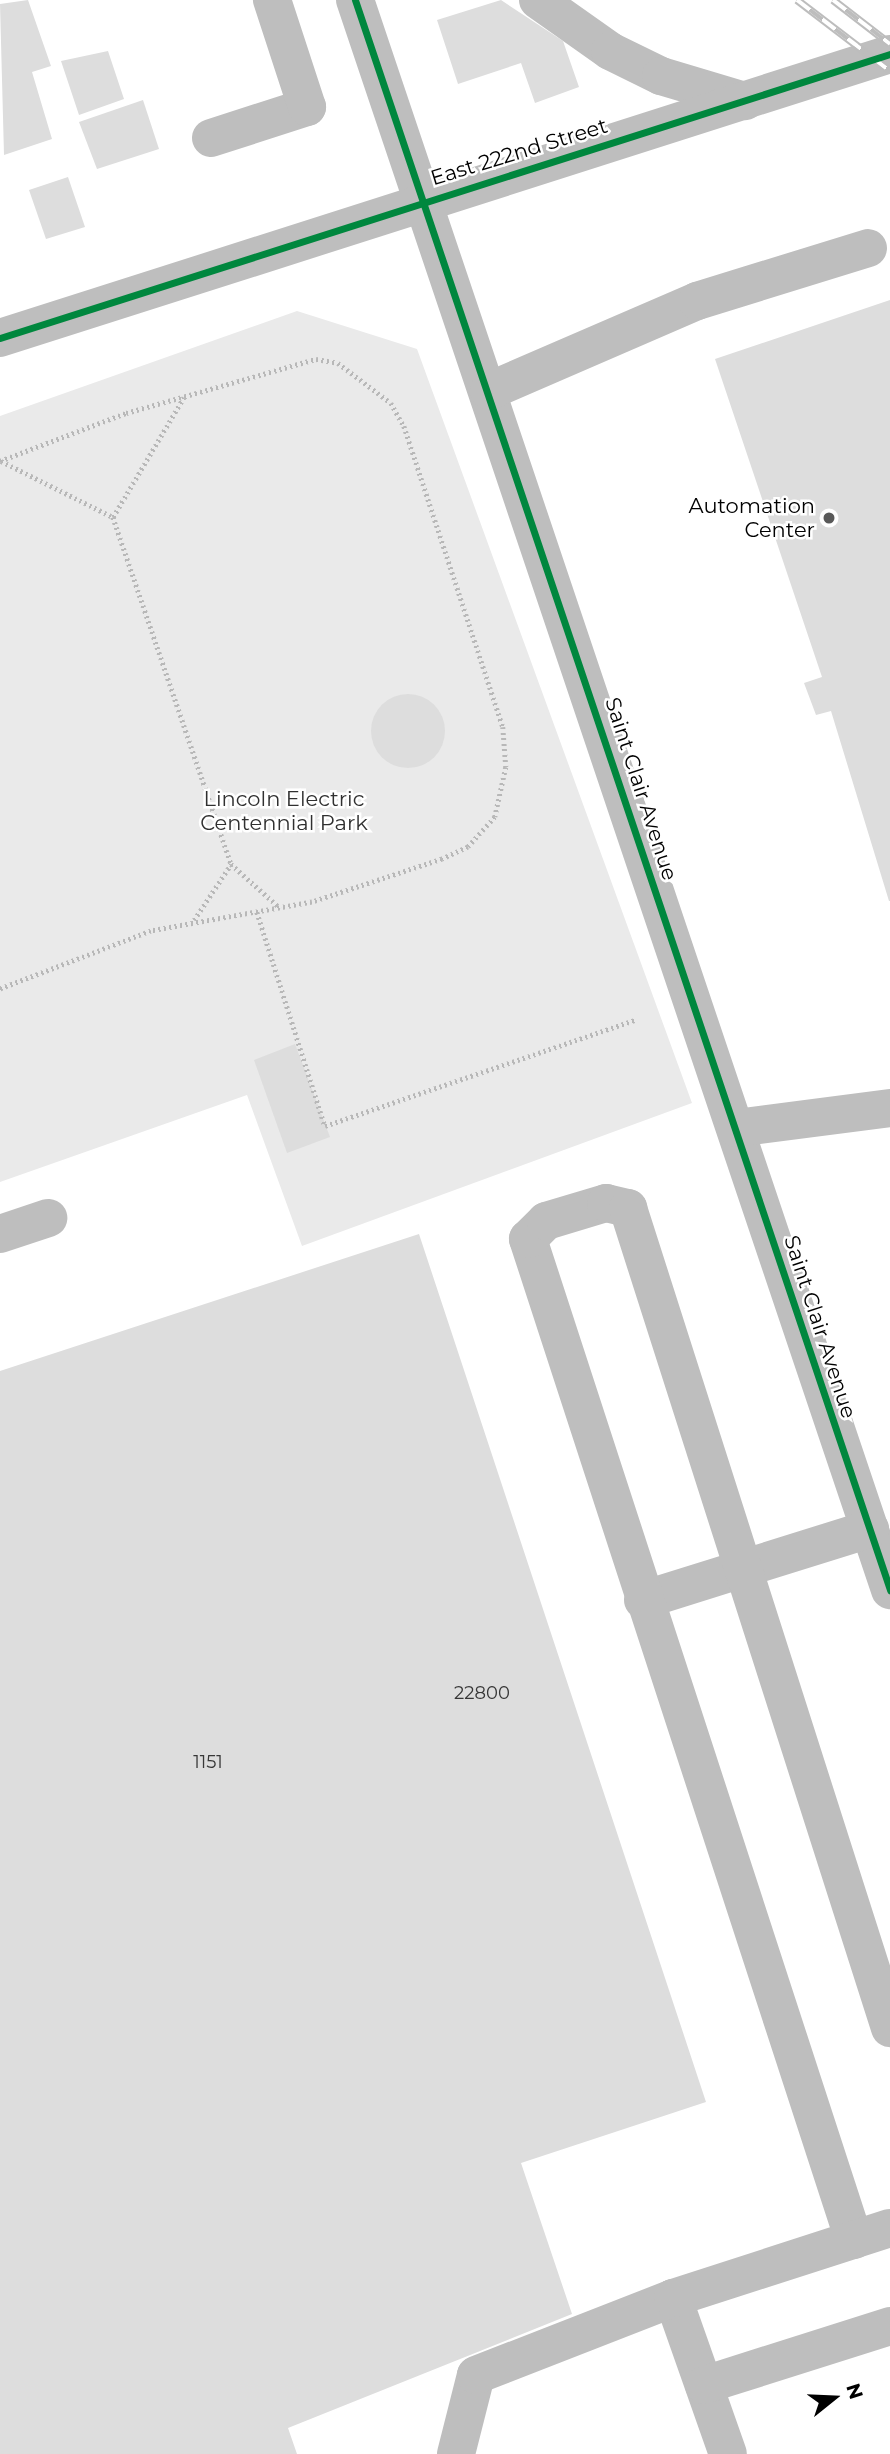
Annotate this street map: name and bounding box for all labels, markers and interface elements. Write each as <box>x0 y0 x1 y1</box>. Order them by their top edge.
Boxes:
street label: East 222nd Street <box>427 113 611 191</box>
place label: Automation Center <box>689 493 815 543</box>
marker: Automation Center <box>821 510 837 526</box>
street label: Saint Clair Avenue <box>600 694 682 884</box>
park label: Lincoln Electric Centennial Park <box>200 786 368 836</box>
street label: Saint Clair Avenue <box>779 1232 861 1422</box>
house number: 22800 <box>454 1682 510 1704</box>
house number: 1151 <box>193 1751 223 1773</box>
north arrow <box>799 2363 869 2433</box>
text: N <box>841 2380 868 2402</box>

